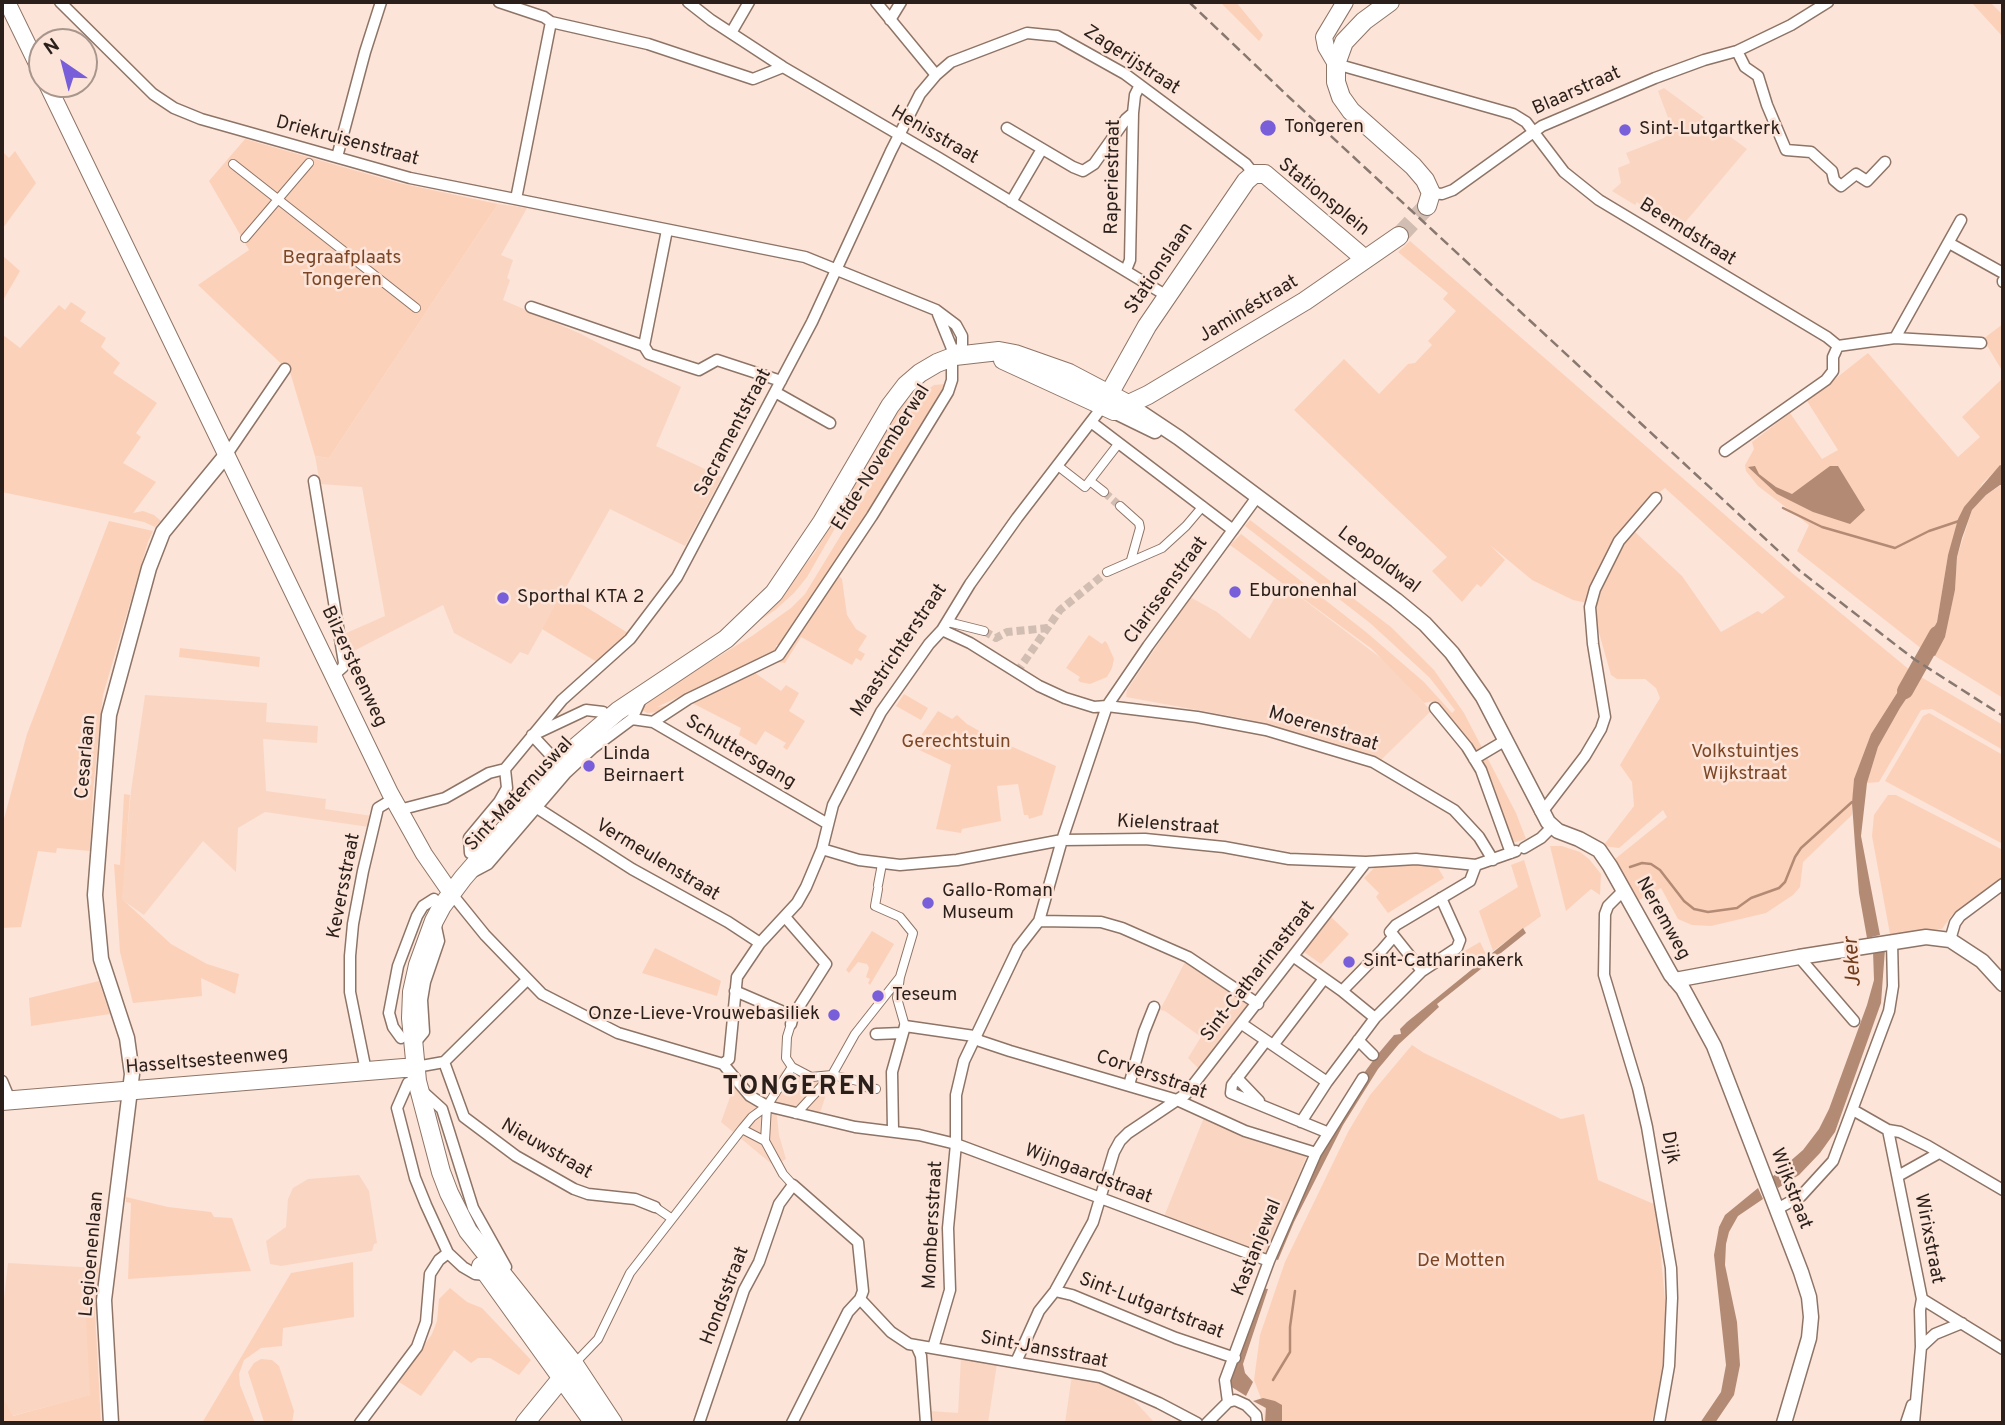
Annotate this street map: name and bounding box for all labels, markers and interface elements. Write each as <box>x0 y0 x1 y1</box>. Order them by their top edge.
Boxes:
street label: Zagerijstraat <box>1079 21 1183 101</box>
north arrow <box>28 28 98 98</box>
text: N <box>40 34 65 61</box>
street label: Blaarstraat <box>1529 62 1625 122</box>
street label: Henisstraat <box>886 102 982 170</box>
street label: Driekruisenstraat <box>273 112 421 172</box>
place label: Tongeren <box>1284 117 1364 139</box>
marker: Tongeren <box>1258 118 1278 138</box>
street label: Raperiestraat <box>1102 119 1126 235</box>
place label: Sint-Lutgartkerk <box>1639 119 1780 141</box>
marker: Sint-Lutgartkerk <box>1617 122 1633 138</box>
street label: Stationsplein <box>1273 154 1373 242</box>
street label: Beemdstraat <box>1634 194 1740 272</box>
street label: Stationslaan <box>1121 219 1199 319</box>
park label: Begraafplaats Tongeren <box>283 248 401 292</box>
street label: Jaminéstraat <box>1195 271 1303 349</box>
street label: Sacramentstraat <box>691 365 777 501</box>
street label: Elfde-Novemberwal <box>828 381 936 535</box>
street label: Leopoldwal <box>1332 523 1424 599</box>
street label: Clarissenstraat <box>1120 533 1214 649</box>
street label: Maastrichterstraat <box>847 580 953 722</box>
place label: Eburonenhal <box>1249 581 1357 603</box>
marker: Eburonenhal <box>1227 584 1243 600</box>
place label: Sporthal KTA 2 <box>517 587 644 609</box>
marker: Sporthal KTA 2 <box>495 590 511 606</box>
street label: Bilzersteenweg <box>315 603 391 731</box>
street label: Moerenstraat <box>1265 702 1381 758</box>
street label: Schuttersgang <box>681 711 799 795</box>
street label: Cesarlaan <box>72 714 102 800</box>
park label: Gerechtstuin <box>901 732 1011 754</box>
street label: Sint-Maternuswal <box>461 733 579 857</box>
park label: Volkstuintjes Wijkstraat <box>1691 742 1799 786</box>
place label: Linda Beirnaert <box>603 744 684 788</box>
marker: Linda Beirnaert <box>581 758 597 774</box>
street label: Kielenstraat <box>1116 811 1220 841</box>
street label: Vermeulenstraat <box>591 815 723 907</box>
street label: Keversstraat <box>324 831 366 941</box>
street label: Neremweg <box>1630 873 1694 965</box>
place label: Gallo-Roman Museum <box>942 881 1053 925</box>
marker: Gallo-Roman Museum <box>920 895 936 911</box>
street label: Sint-Catharinastraat <box>1197 897 1321 1047</box>
water label: Jeker <box>1840 936 1868 988</box>
place label: Sint-Catharinakerk <box>1363 951 1524 973</box>
marker: Sint-Catharinakerk <box>1341 954 1357 970</box>
place label: Teseum <box>892 985 957 1007</box>
marker: Teseum <box>870 988 886 1004</box>
place label: Onze-Lieve-Vrouwebasiliek <box>588 1004 820 1026</box>
marker: Onze-Lieve-Vrouwebasiliek <box>826 1007 842 1023</box>
street label: Hasseltsesteenweg <box>125 1044 289 1080</box>
street label: Corversstraat <box>1093 1046 1209 1106</box>
district label: TONGEREN <box>724 1073 876 1105</box>
street label: Nieuwstraat <box>496 1115 596 1185</box>
street label: Dijk <box>1655 1130 1683 1166</box>
street label: Wijngaardstraat <box>1021 1140 1155 1210</box>
street label: Wijkstraat <box>1764 1145 1816 1233</box>
street label: Mombersstraat <box>919 1160 949 1290</box>
street label: Legioenenlaan <box>76 1190 110 1318</box>
street label: Wirixstraat <box>1908 1192 1948 1286</box>
street label: Kastanjewal <box>1228 1196 1288 1300</box>
street label: Hondsstraat <box>697 1244 755 1348</box>
park label: De Motten <box>1417 1251 1505 1273</box>
street label: Sint-Lutgartstraat <box>1075 1269 1227 1345</box>
street label: Sint-Jansstraat <box>978 1327 1110 1375</box>

